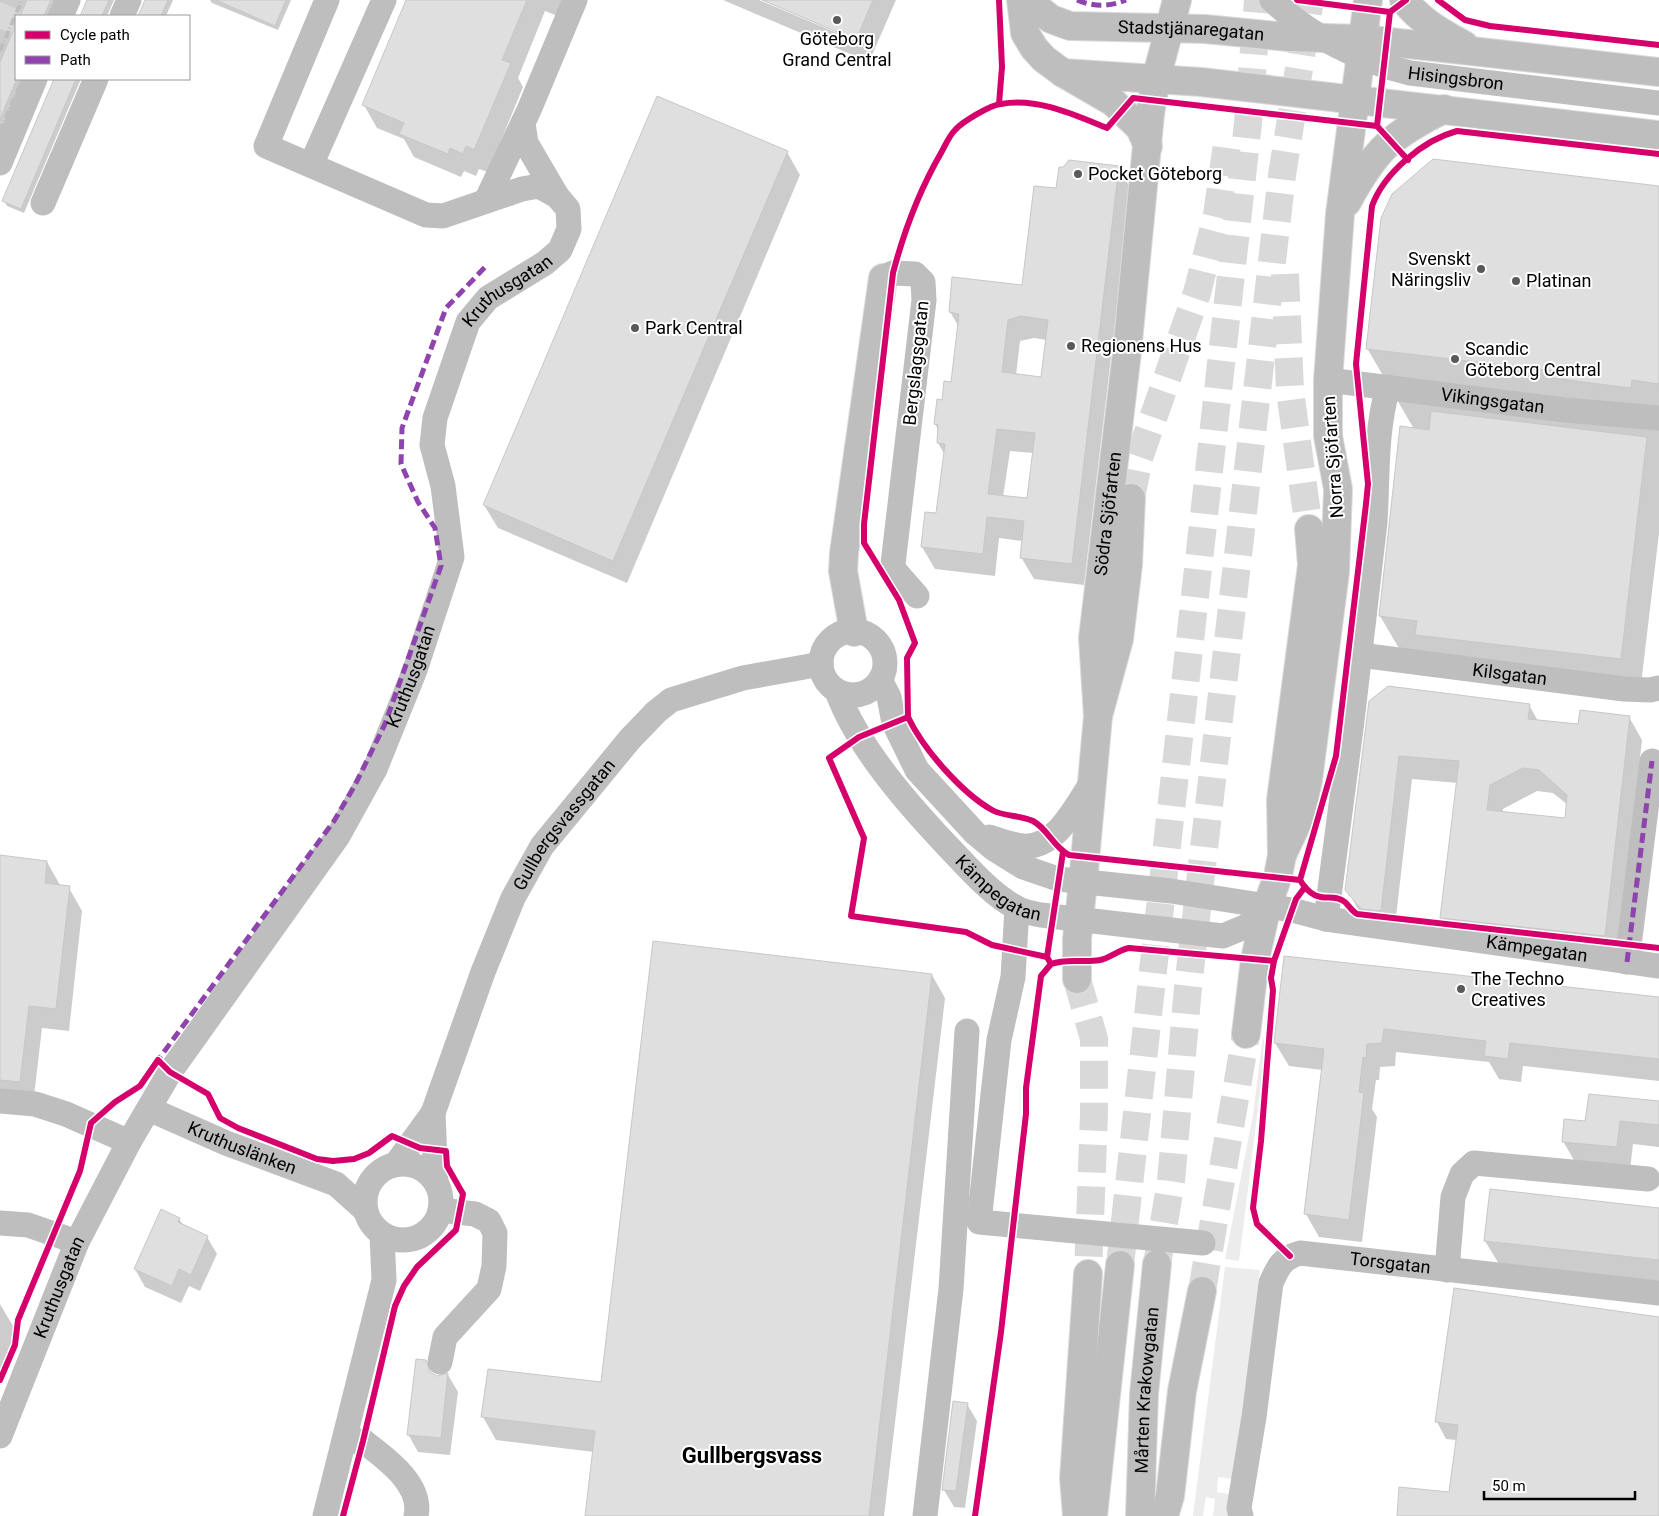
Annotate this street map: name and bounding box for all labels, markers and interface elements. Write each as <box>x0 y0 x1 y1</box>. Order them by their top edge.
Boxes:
marker: Göteborg Grand Central <box>831 14 843 26</box>
legend <box>15 15 190 80</box>
street label: Stadstjänaregatan <box>1118 16 1265 45</box>
text: Cycle path <box>60 26 130 44</box>
place label: Göteborg Grand Central <box>782 28 892 70</box>
text: Path <box>60 51 91 69</box>
street label: Hisingsbron <box>1407 62 1505 94</box>
place label: Pocket Göteborg <box>1088 163 1222 184</box>
marker: Pocket Göteborg <box>1072 168 1084 180</box>
place label: Svenskt Näringsliv <box>1391 248 1471 290</box>
street label: Kruthusgatan <box>458 250 557 331</box>
marker: Svenskt Näringsliv <box>1475 263 1487 275</box>
place label: Platinan <box>1526 270 1591 291</box>
marker: Platinan <box>1510 275 1522 287</box>
street label: Bergslagsgatan <box>899 300 932 426</box>
place label: Park Central <box>645 317 743 338</box>
marker: Park Central <box>629 322 641 334</box>
place label: Regionens Hus <box>1081 335 1202 356</box>
place label: Scandic Göteborg Central <box>1465 338 1601 380</box>
marker: Regionens Hus <box>1065 340 1077 352</box>
marker: Scandic Göteborg Central <box>1449 353 1461 365</box>
street label: Vikingsgatan <box>1440 383 1546 417</box>
street label: Norra Sjöfarten <box>1318 395 1347 519</box>
street label: Södra Sjöfarten <box>1090 451 1125 577</box>
street label: Kruthusgatan <box>382 622 439 731</box>
street label: Kilsgatan <box>1471 659 1548 689</box>
street label: Gullbergsvassgatan <box>508 755 619 894</box>
street label: Kämpegatan <box>951 850 1043 925</box>
street label: Kämpegatan <box>1485 931 1589 966</box>
place label: The Techno Creatives <box>1471 968 1564 1010</box>
marker: The Techno Creatives <box>1455 983 1467 995</box>
street label: Kruthuslänken <box>185 1117 299 1178</box>
street label: Kruthusgatan <box>29 1232 88 1341</box>
street label: Torsgatan <box>1349 1248 1432 1277</box>
street label: Mårten Krakowgatan <box>1130 1306 1163 1474</box>
district label: Gullbergsvass <box>682 1443 822 1468</box>
scale bar <box>1484 1468 1635 1500</box>
text: 50 m <box>1492 1477 1526 1495</box>

